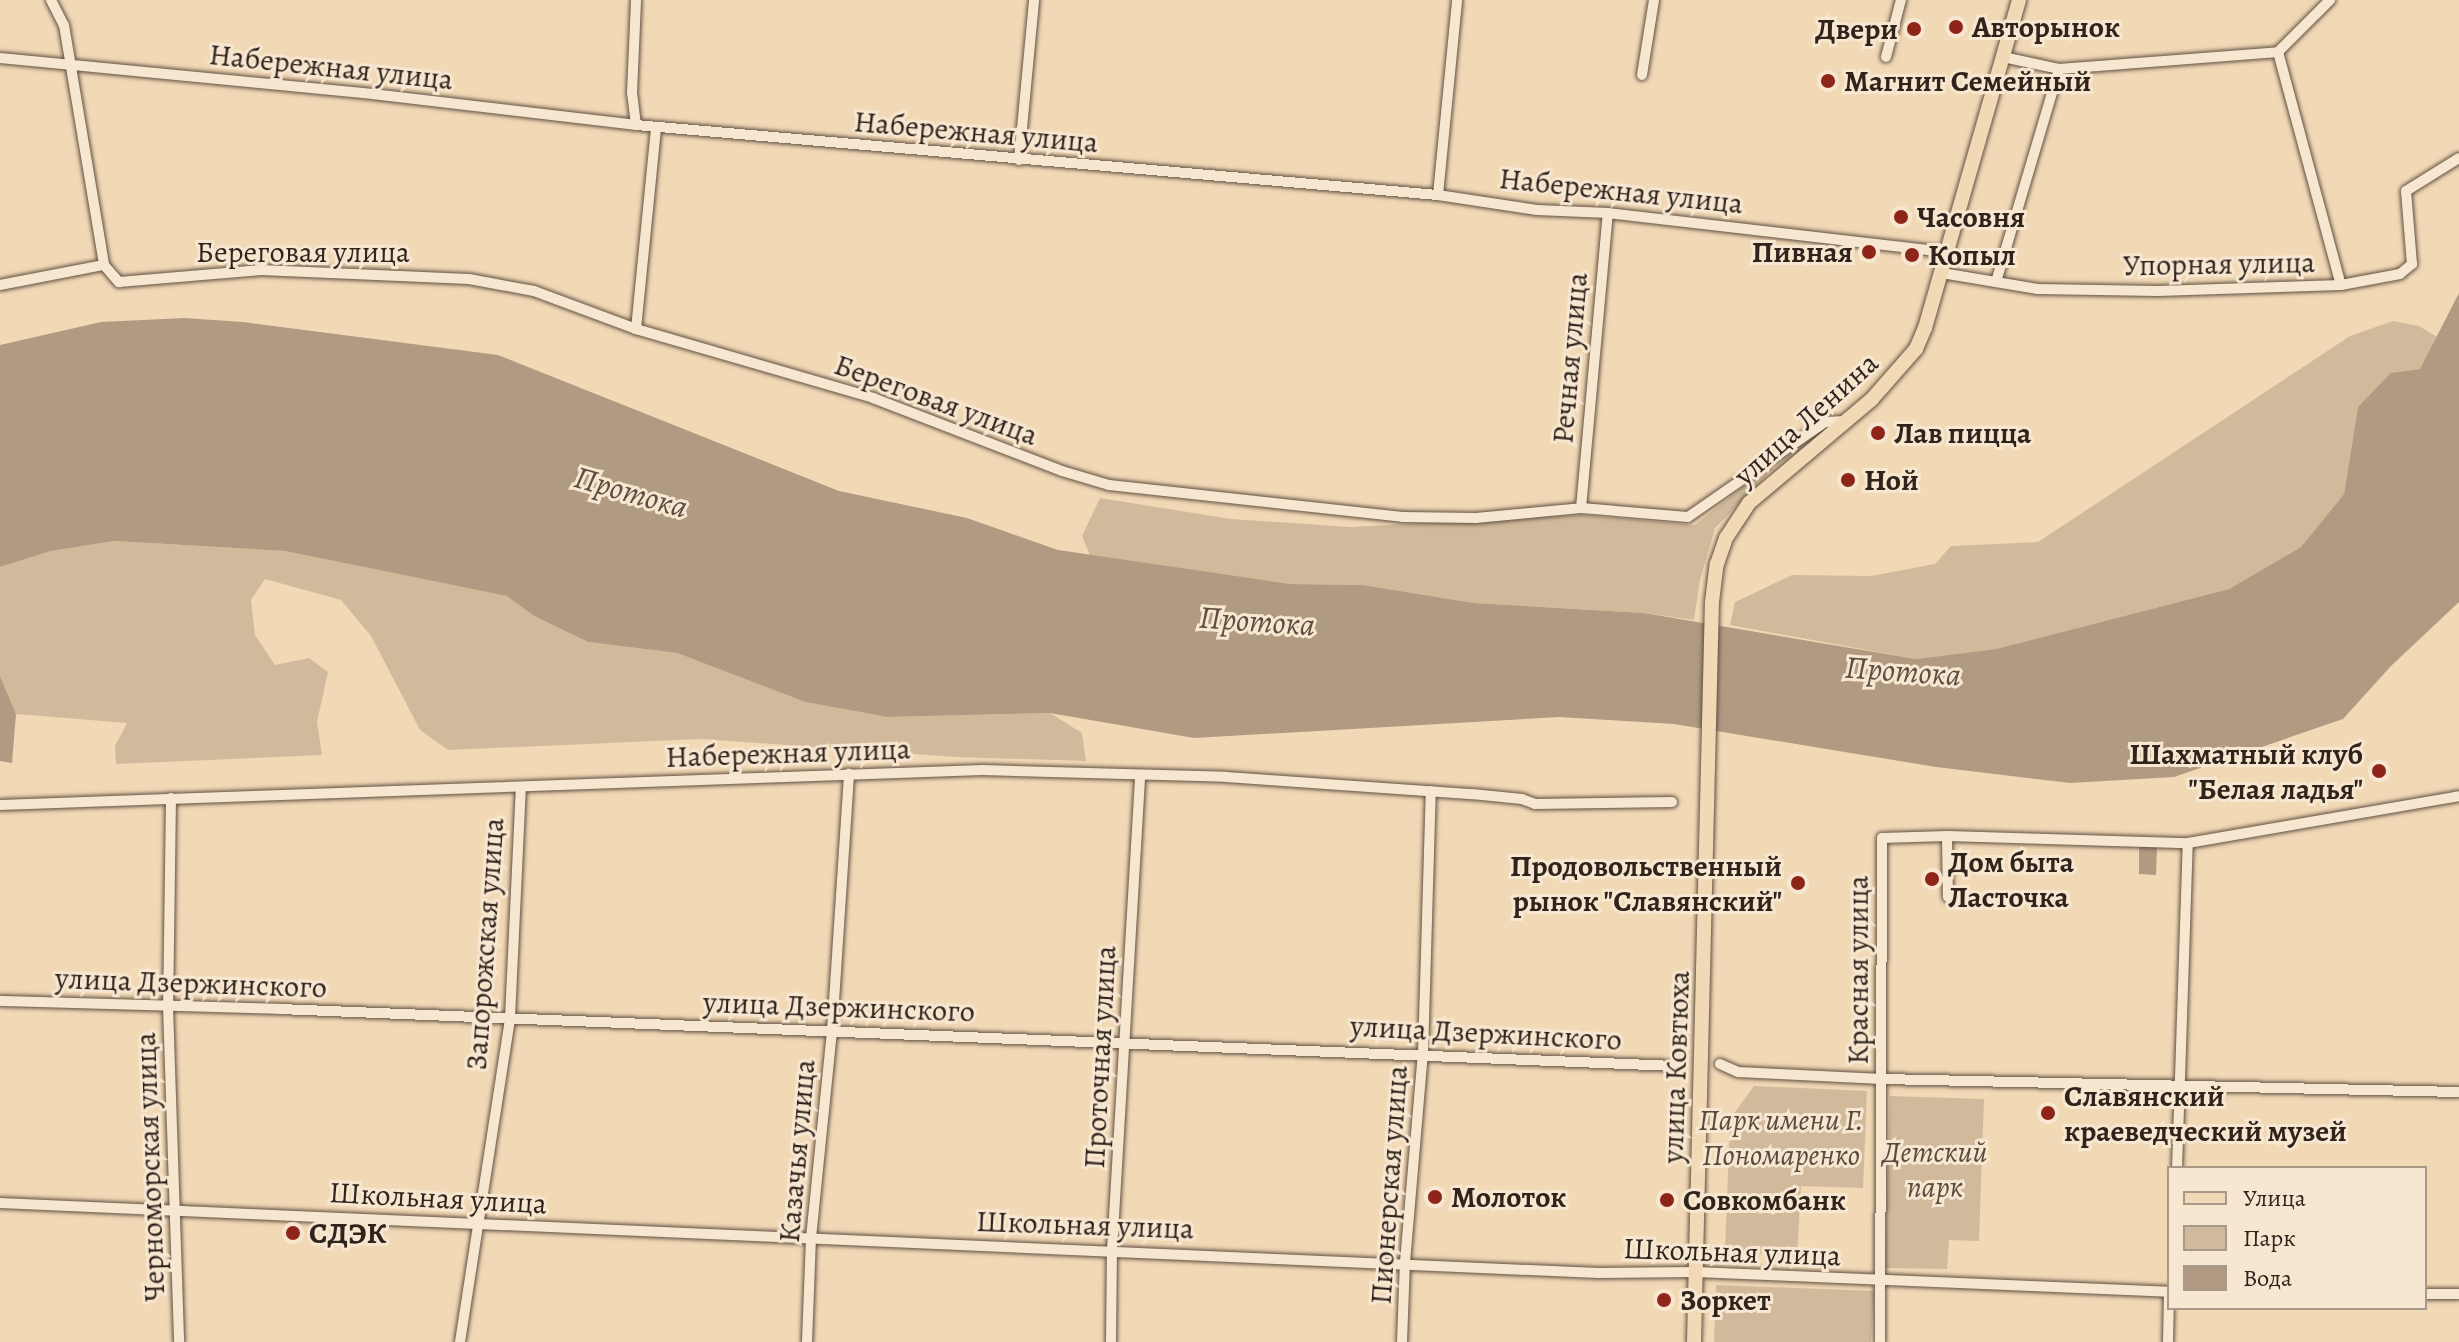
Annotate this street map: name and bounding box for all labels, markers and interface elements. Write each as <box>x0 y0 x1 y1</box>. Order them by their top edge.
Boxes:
place label: Авторынок <box>1972 9 2120 45</box>
place label: Двери <box>1815 11 1898 47</box>
marker: Авторынок <box>1947 18 1965 36</box>
marker: Двери <box>1905 20 1923 38</box>
street label: Набережная улица <box>207 36 455 98</box>
place label: Магнит Семейный <box>1844 63 2091 99</box>
marker: Магнит Семейный <box>1819 72 1837 90</box>
street label: Набережная улица <box>852 103 1100 161</box>
street label: Набережная улица <box>1497 160 1745 222</box>
place label: Часовня <box>1917 199 2025 235</box>
marker: Часовня <box>1892 208 1910 226</box>
street label: Береговая улица <box>196 234 410 270</box>
place label: Пивная <box>1752 234 1853 270</box>
place label: Копыл <box>1928 237 2016 273</box>
marker: Пивная <box>1860 243 1878 261</box>
street label: Упорная улица <box>2122 244 2316 284</box>
marker: Копыл <box>1903 246 1921 264</box>
street label: Речная улица <box>1545 271 1595 445</box>
street label: улица Ленина <box>1727 345 1885 493</box>
street label: Береговая улица <box>829 347 1043 453</box>
place label: Лав пицца <box>1894 415 2031 451</box>
marker: Лав пицца <box>1869 424 1887 442</box>
water label: Протока <box>570 458 692 526</box>
place label: Ной <box>1864 462 1919 498</box>
marker: Ной <box>1839 471 1857 489</box>
water label: Протока <box>1198 598 1316 644</box>
water label: Протока <box>1844 648 1962 694</box>
street label: Набережная улица <box>665 731 911 775</box>
place label: Шахматный клуб "Белая ладья" <box>2129 736 2363 806</box>
marker: Шахматный клуб "Белая ладья" <box>2370 762 2388 780</box>
street label: Запорожская улица <box>458 817 512 1071</box>
place label: Дом быта Ласточка <box>1948 844 2074 914</box>
place label: Продовольственный рынок "Славянский" <box>1510 848 1782 918</box>
marker: Дом быта Ласточка <box>1923 870 1941 888</box>
marker: Продовольственный рынок "Славянский" <box>1789 874 1807 892</box>
street label: Красная улица <box>1840 875 1876 1065</box>
street label: Проточная улица <box>1076 944 1124 1170</box>
street label: улица Дзержинского <box>55 960 327 1006</box>
street label: улица Ковтюха <box>1655 970 1697 1164</box>
street label: улица Дзержинского <box>703 984 975 1030</box>
street label: улица Дзержинского <box>1349 1008 1623 1058</box>
street label: Черноморская улица <box>127 1032 173 1302</box>
street label: Казачья улица <box>771 1058 823 1244</box>
street label: Пионерская улица <box>1363 1064 1415 1306</box>
place label: Славянский краеведческий музей <box>2064 1078 2347 1148</box>
park label: Парк имени Г. Пономаренко <box>1698 1102 1864 1172</box>
marker: Славянский краеведческий музей <box>2039 1104 2057 1122</box>
park label: Детский парк <box>1883 1134 1987 1204</box>
legend <box>2167 1166 2427 1310</box>
street label: Школьная улица <box>328 1174 548 1222</box>
place label: Молоток <box>1451 1179 1566 1215</box>
place label: Совкомбанк <box>1683 1182 1846 1218</box>
text: Улица <box>2243 1182 2306 1214</box>
marker: Молоток <box>1426 1188 1444 1206</box>
marker: Совкомбанк <box>1658 1191 1676 1209</box>
street label: Школьная улица <box>975 1203 1195 1247</box>
place label: СДЭК <box>309 1215 386 1251</box>
text: Парк <box>2243 1222 2296 1254</box>
marker: СДЭК <box>284 1224 302 1242</box>
street label: Школьная улица <box>1622 1230 1842 1274</box>
text: Вода <box>2243 1262 2292 1294</box>
place label: Зоркет <box>1680 1282 1771 1318</box>
marker: Зоркет <box>1655 1291 1673 1309</box>

